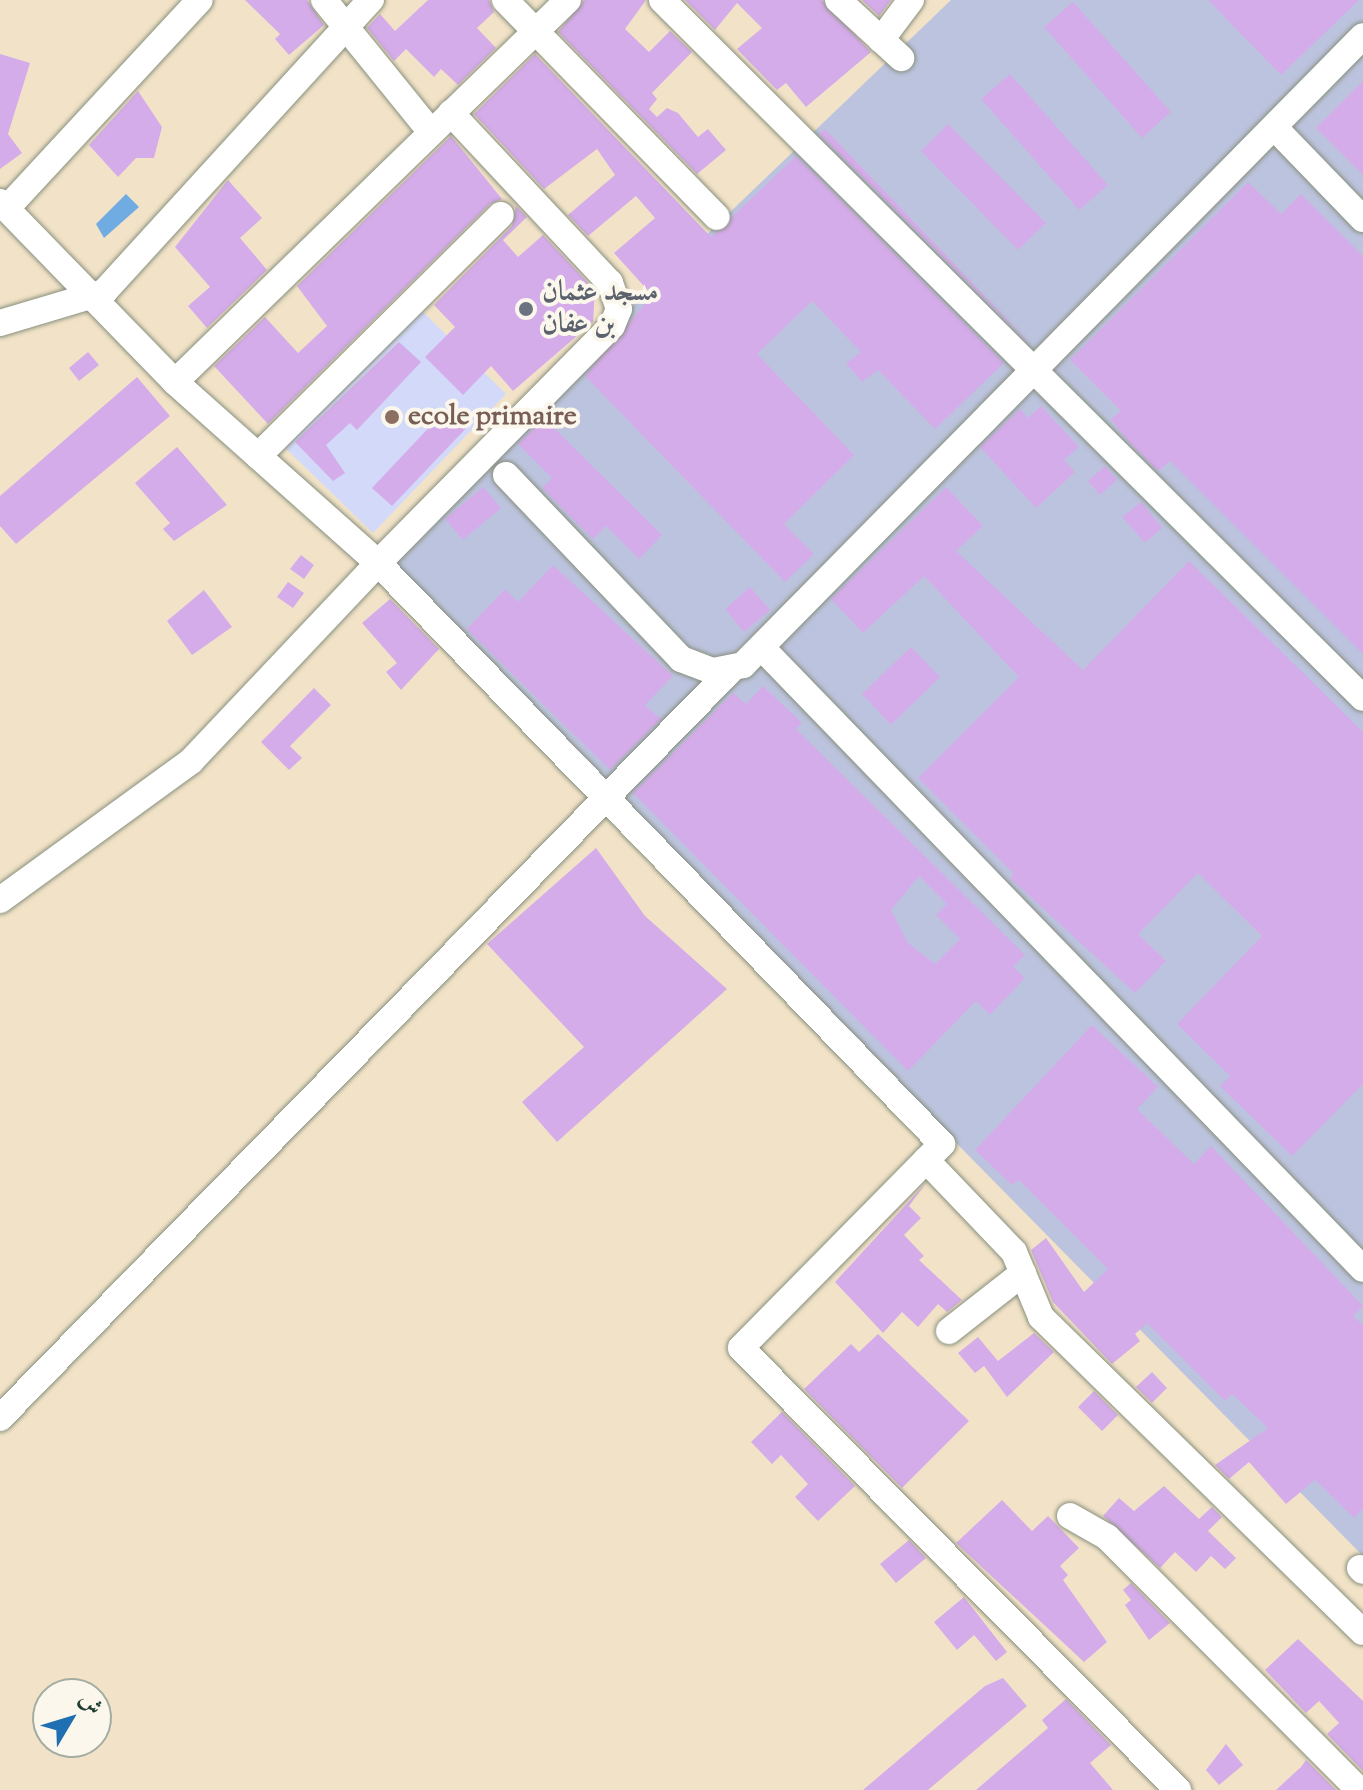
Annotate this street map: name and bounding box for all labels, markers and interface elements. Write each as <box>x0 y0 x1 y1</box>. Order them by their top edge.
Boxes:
place label: مسجد عثمان بن عفان <box>542 276 658 342</box>
marker: مسجد عثمان بن عفان <box>517 300 535 318</box>
place label: ecole primaire <box>408 400 577 434</box>
marker: ecole primaire <box>383 408 401 426</box>
north arrow <box>32 1678 112 1758</box>
text: ش <box>70 1686 109 1723</box>

